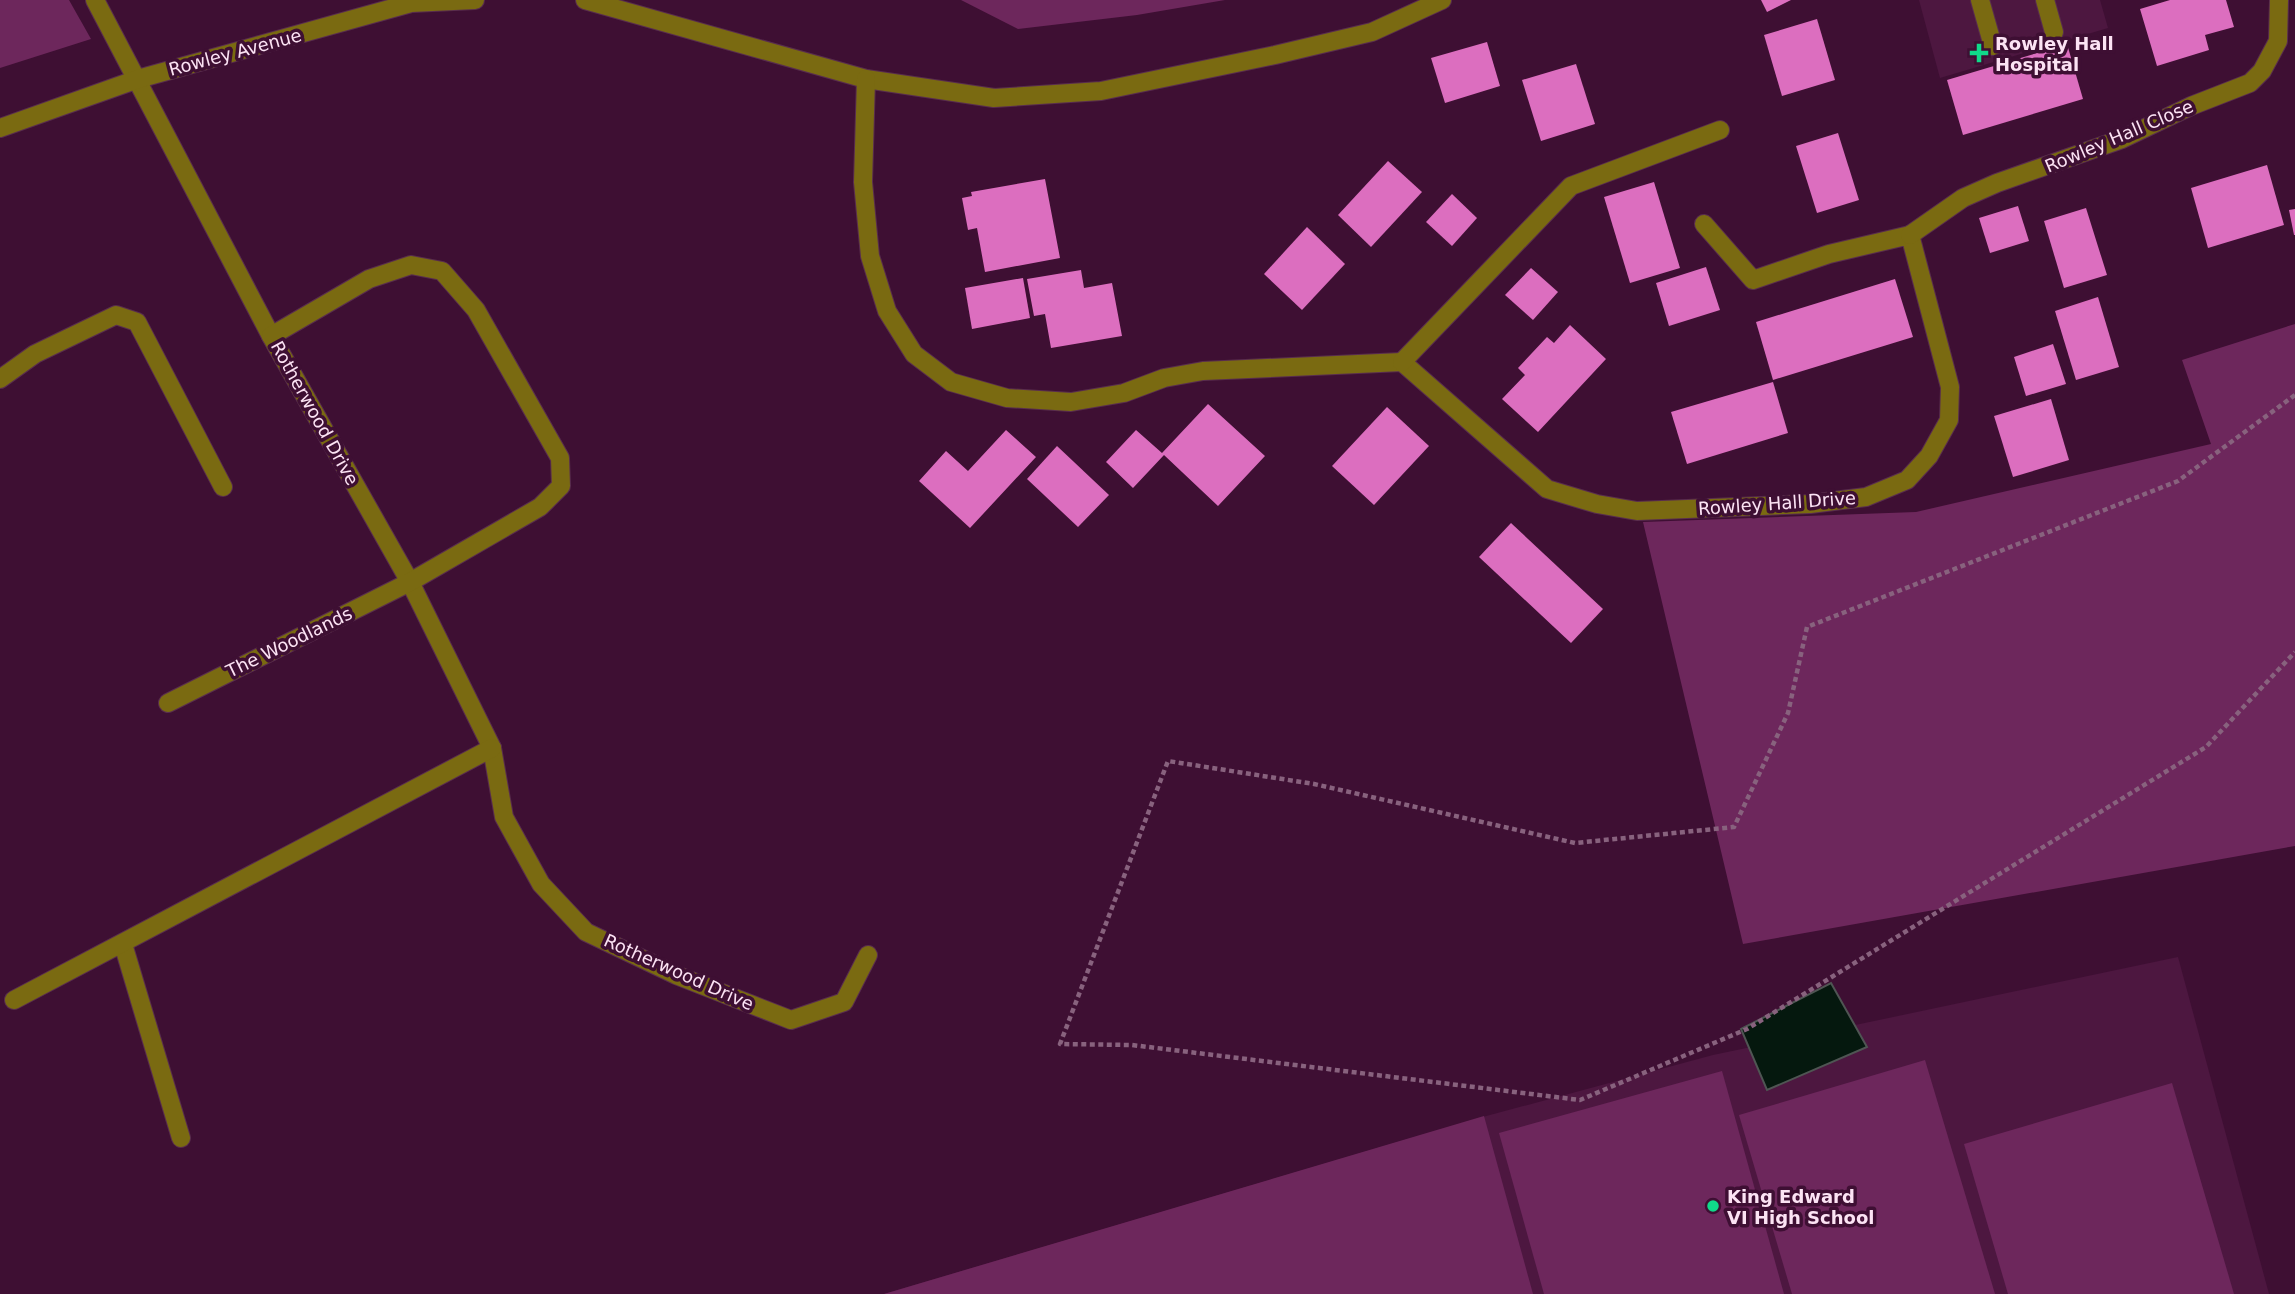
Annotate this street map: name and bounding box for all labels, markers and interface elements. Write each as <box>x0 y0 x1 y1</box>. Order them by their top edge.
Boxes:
street label: Rowley Avenue <box>166 24 304 80</box>
place label: Rowley Hall Hospital <box>1995 33 2114 75</box>
marker: Rowley Hall Hospital <box>1969 43 1989 63</box>
street label: Rowley Hall Close <box>2042 95 2196 177</box>
street label: Rotherwood Drive <box>267 337 363 489</box>
street label: Rowley Hall Drive <box>1697 487 1857 519</box>
street label: The Woodlands <box>222 602 355 682</box>
street label: Rotherwood Drive <box>601 930 757 1014</box>
place label: King Edward VI High School <box>1727 1186 1874 1228</box>
marker: King Edward VI High School <box>1705 1198 1721 1214</box>

